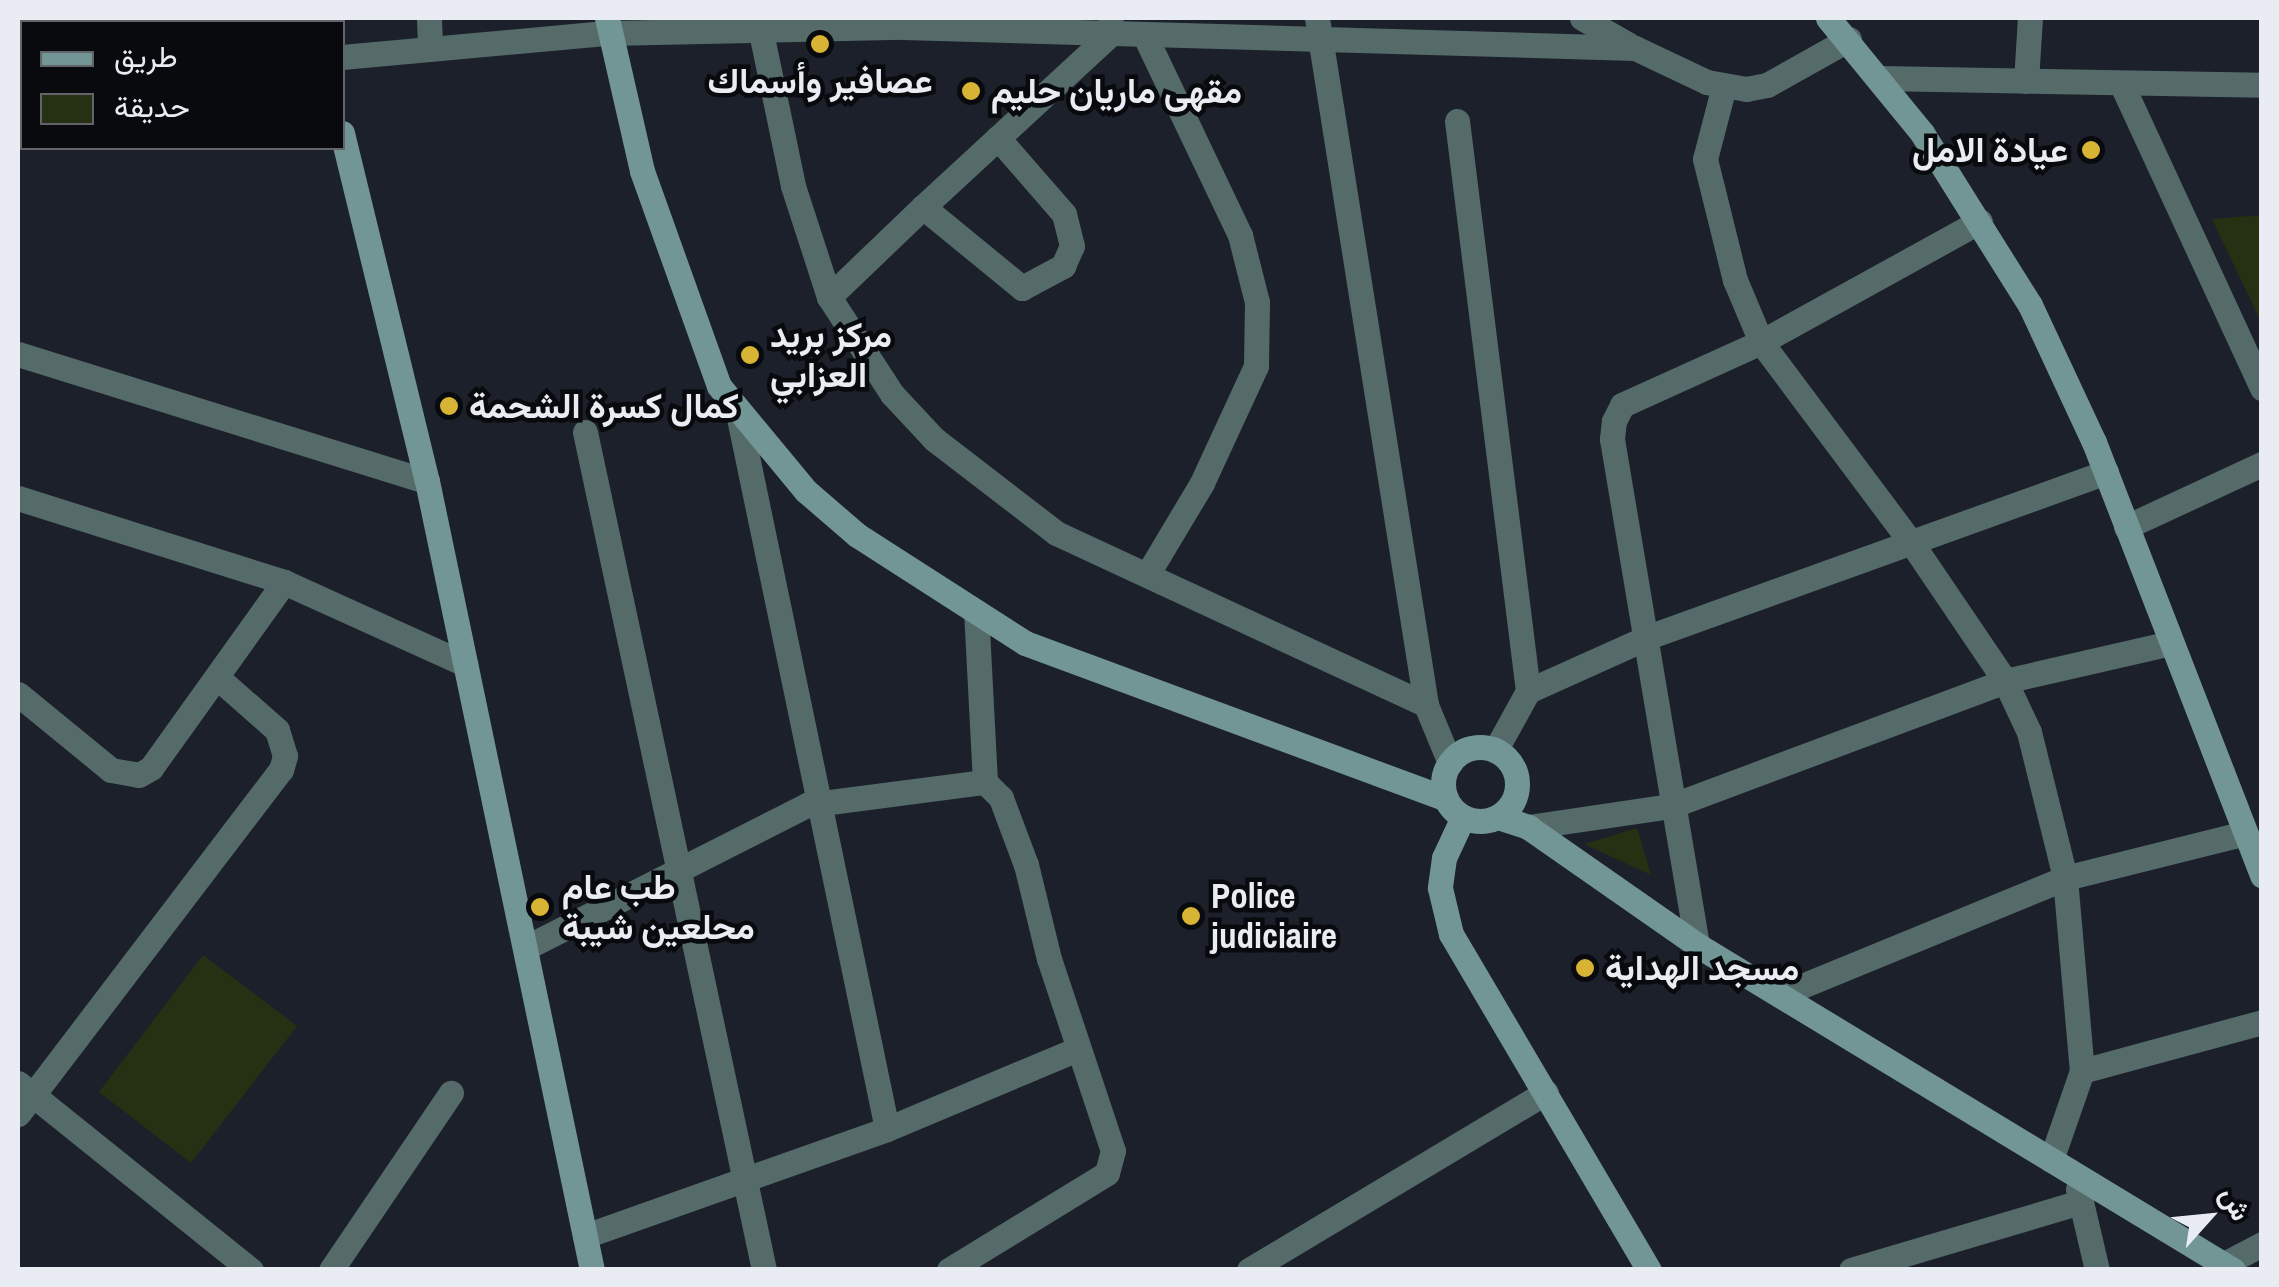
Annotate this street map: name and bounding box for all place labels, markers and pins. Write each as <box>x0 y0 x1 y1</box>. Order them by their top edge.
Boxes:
marker: عصافير وأسماك <box>809 33 831 55</box>
place label: عصافير وأسماك <box>707 60 933 102</box>
place label: مقهى ماريان حليم <box>991 70 1242 112</box>
marker: مقهى ماريان حليم <box>960 80 982 102</box>
place label: عيادة الامل <box>1912 129 2068 171</box>
marker: عيادة الامل <box>2078 137 2104 163</box>
place label: مركز بريد العزابي <box>770 314 892 396</box>
marker: مركز بريد العزابي <box>739 344 761 366</box>
place label: كمال كسرة الشحمة <box>469 385 739 427</box>
marker: كمال كسرة الشحمة <box>438 395 460 417</box>
place label: طب عام محلعين شيبة <box>562 866 755 948</box>
place label: Police judiciaire <box>1211 875 1337 957</box>
marker: طب عام محلعين شيبة <box>527 894 553 920</box>
marker: Police judiciaire <box>1180 905 1202 927</box>
place label: مسجد الهداية <box>1605 947 1799 989</box>
marker: مسجد الهداية <box>1574 957 1596 979</box>

